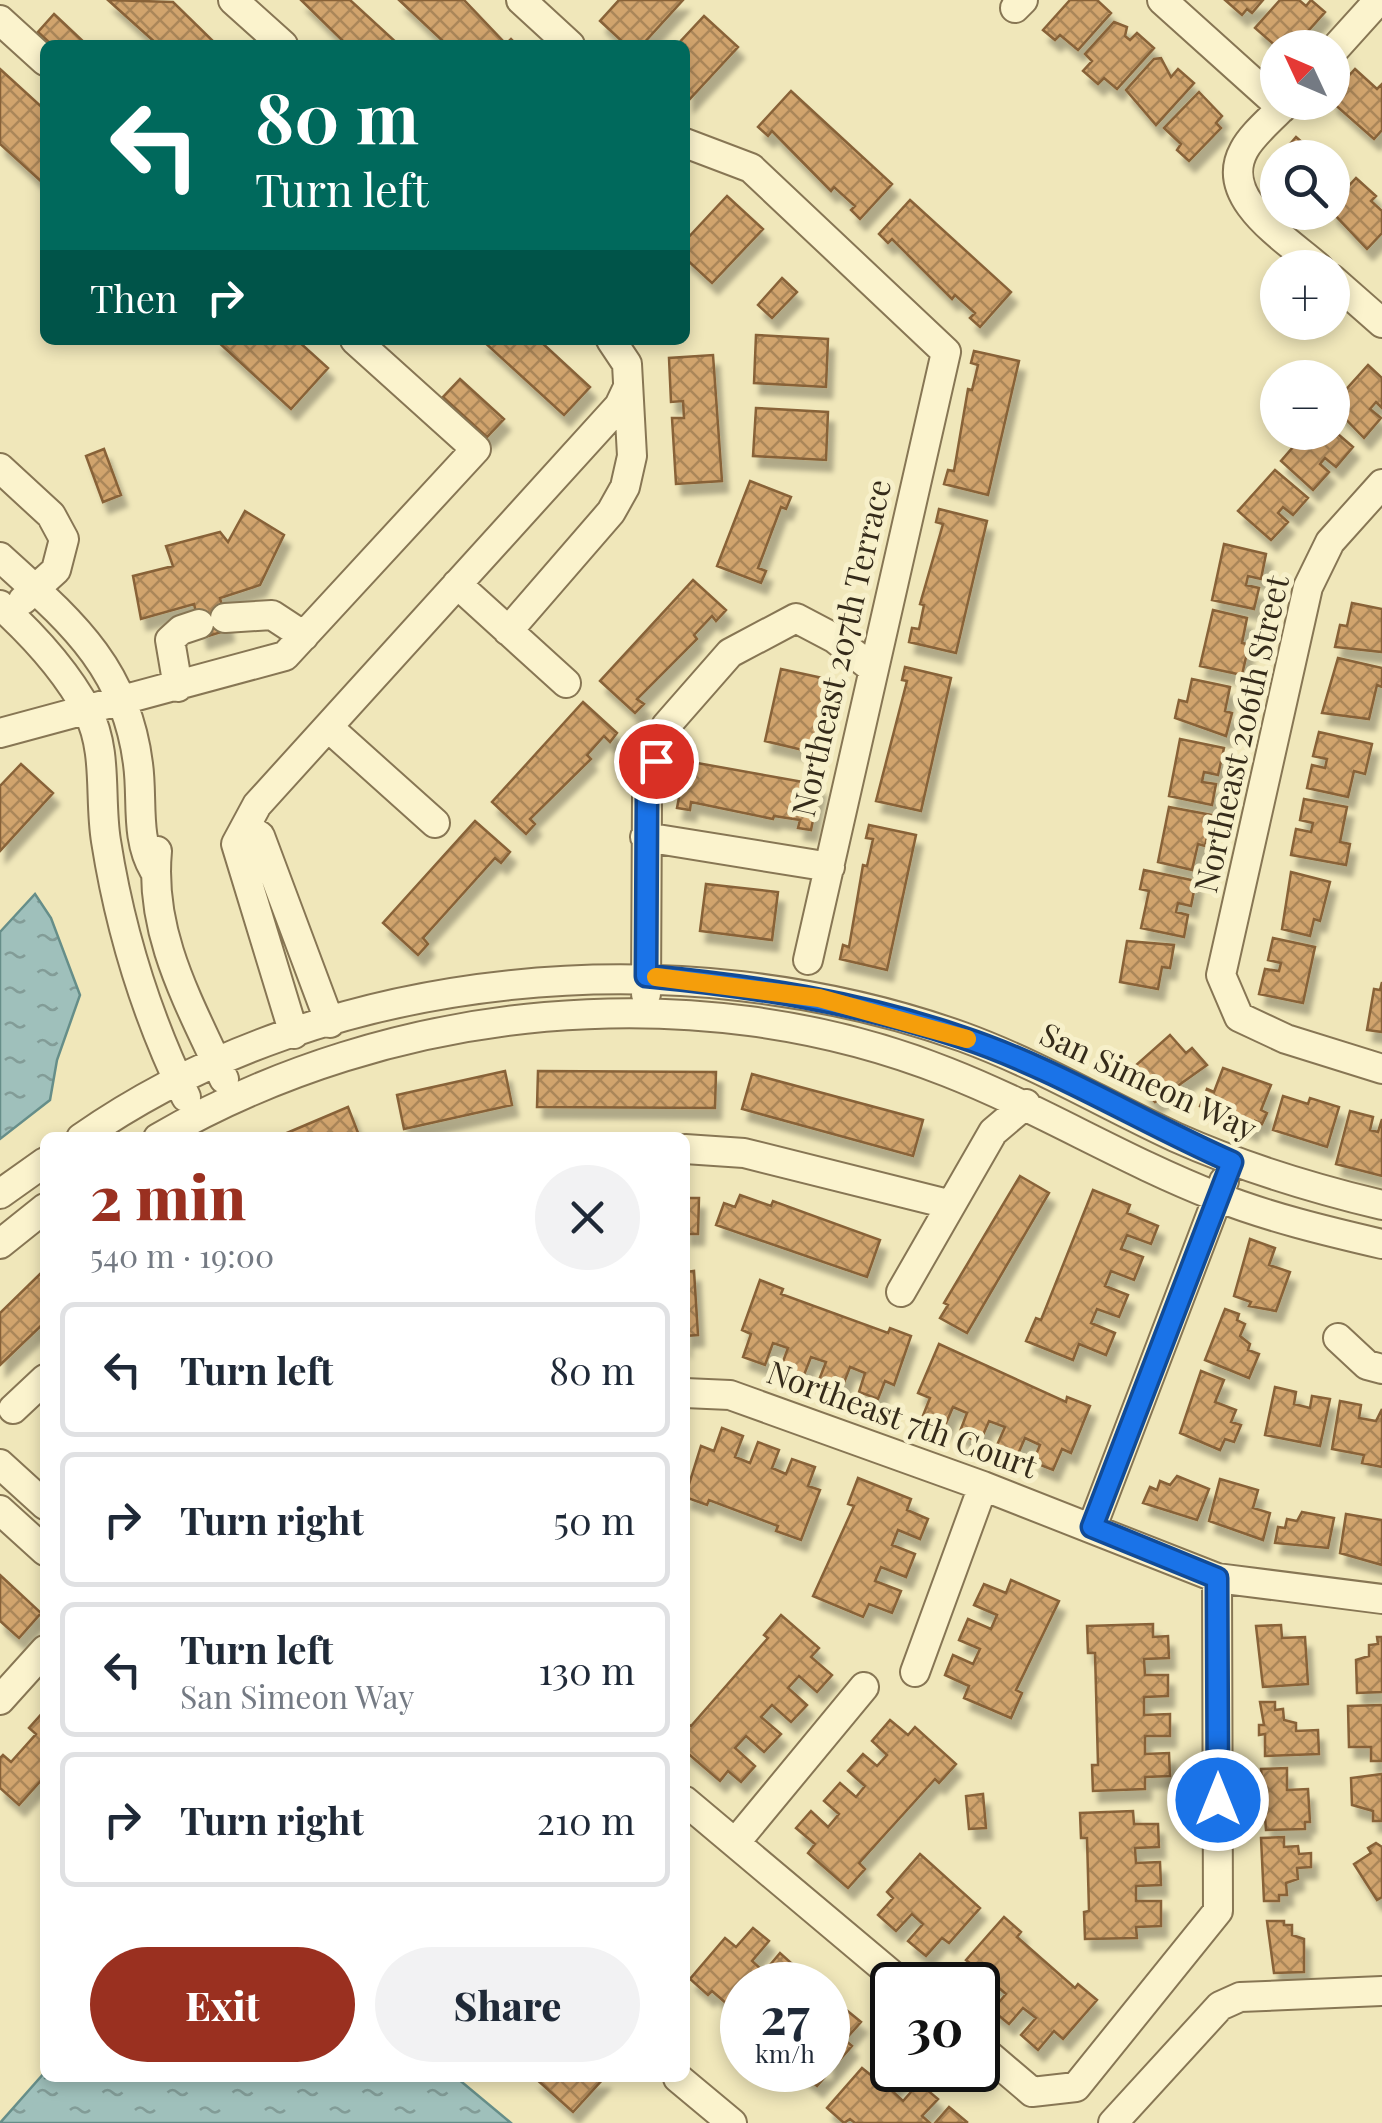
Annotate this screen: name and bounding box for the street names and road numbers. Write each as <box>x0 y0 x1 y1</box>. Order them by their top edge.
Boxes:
street label: Northeast 207th Terrace <box>780 475 899 820</box>
street label: Northeast 206th Street <box>1182 570 1297 896</box>
street label: San Simeon Way <box>1034 1011 1264 1149</box>
street label: Northeast 7th Court <box>762 1349 1044 1487</box>

